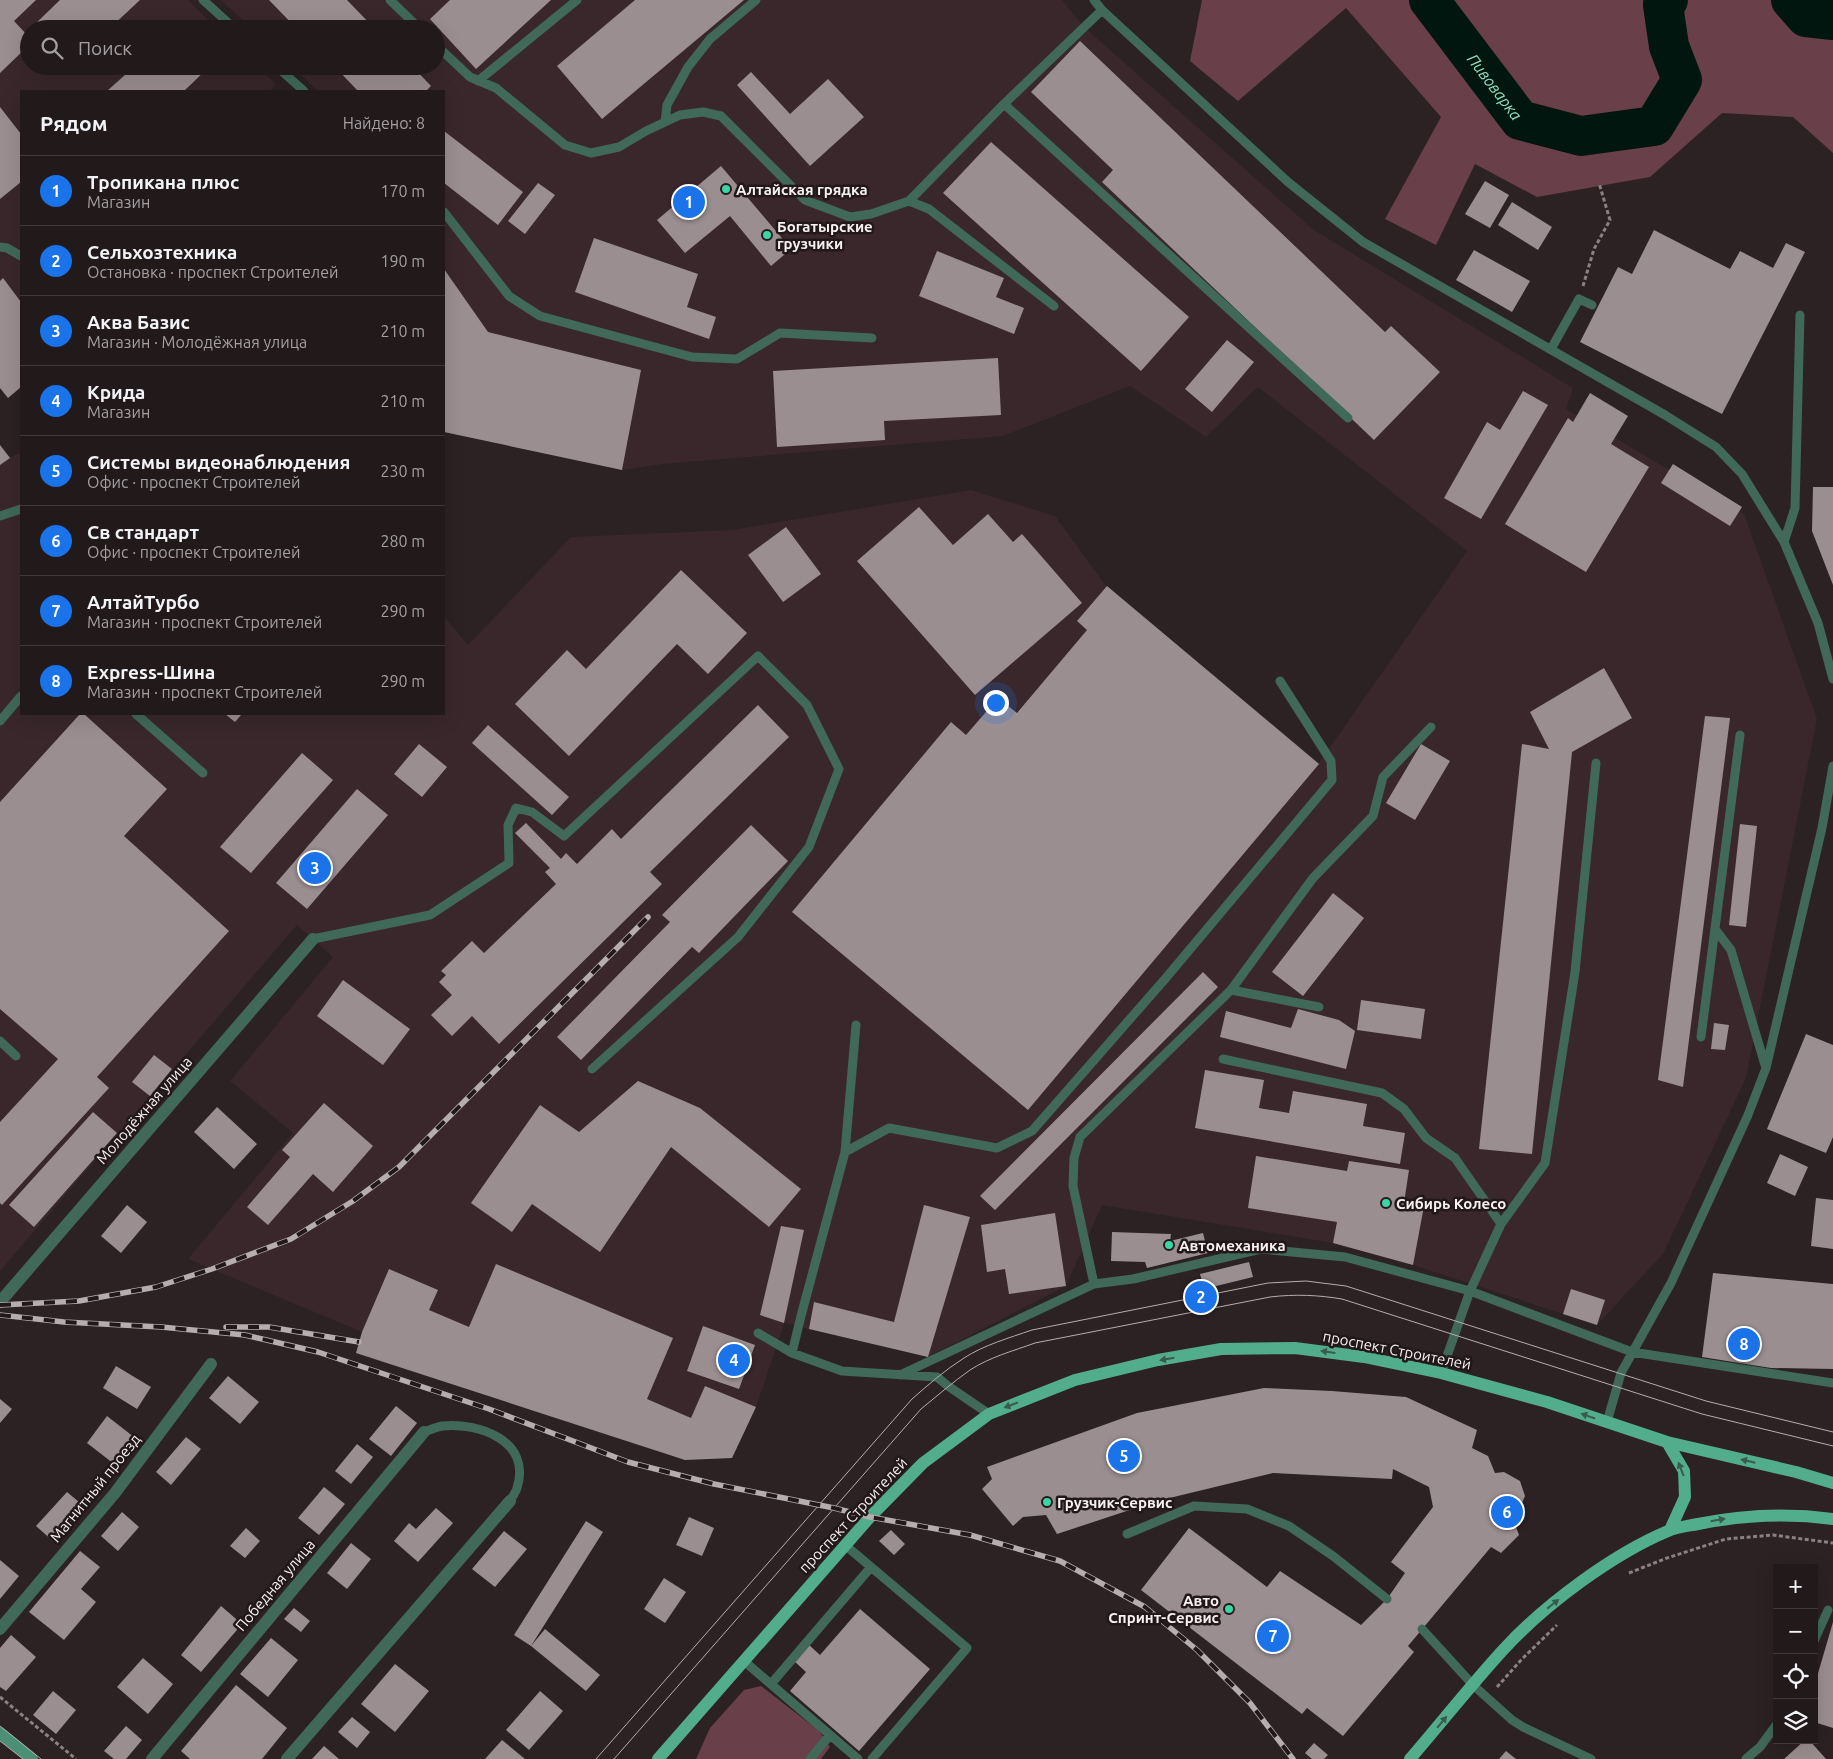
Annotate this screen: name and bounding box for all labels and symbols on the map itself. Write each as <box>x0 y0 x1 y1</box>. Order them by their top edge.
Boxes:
water label: Пивоварка <box>1464 50 1526 124</box>
place label: Алтайская грядка <box>736 181 868 198</box>
pin: 1 <box>673 183 705 221</box>
marker: Алтайская грядка <box>720 183 732 195</box>
place label: Богатырские грузчики <box>777 218 873 252</box>
marker: Богатырские грузчики <box>761 229 773 241</box>
your location <box>983 690 1009 716</box>
pin: 3 <box>299 849 331 887</box>
street label: Молодёжная улица <box>93 1053 195 1167</box>
place label: Сибирь Колесо <box>1396 1195 1506 1212</box>
marker: Сибирь Колесо <box>1380 1197 1392 1209</box>
place label: Автомеханика <box>1179 1237 1286 1254</box>
marker: Автомеханика <box>1163 1239 1175 1251</box>
pin: 2 <box>1185 1278 1217 1316</box>
pin: 8 <box>1728 1325 1760 1363</box>
street label: проспект Строителей <box>1321 1327 1473 1373</box>
pin: 4 <box>718 1341 750 1379</box>
one-way arrow <box>1320 1348 1336 1356</box>
one-way arrow <box>1158 1355 1174 1363</box>
one-way arrow <box>1004 1402 1019 1409</box>
one-way arrow <box>1580 1411 1595 1419</box>
street label: Магнитный проезд <box>46 1431 144 1545</box>
pin: 5 <box>1108 1437 1140 1475</box>
street label: проспект Строителей <box>795 1454 911 1576</box>
one-way arrow <box>1741 1457 1756 1465</box>
one-way arrow <box>1677 1461 1685 1476</box>
pin: 6 <box>1491 1493 1523 1531</box>
place label: Грузчик-Сервис <box>1057 1494 1172 1511</box>
marker: Грузчик-Сервис <box>1041 1496 1053 1508</box>
one-way arrow <box>1710 1516 1726 1524</box>
street label: Победная улица <box>232 1536 318 1634</box>
place label: Авто Спринт-Сервис <box>1108 1592 1219 1626</box>
one-way arrow <box>1546 1599 1560 1609</box>
marker: Авто Спринт-Сервис <box>1223 1603 1235 1615</box>
pin: 7 <box>1257 1617 1289 1655</box>
one-way arrow <box>1436 1716 1447 1728</box>

